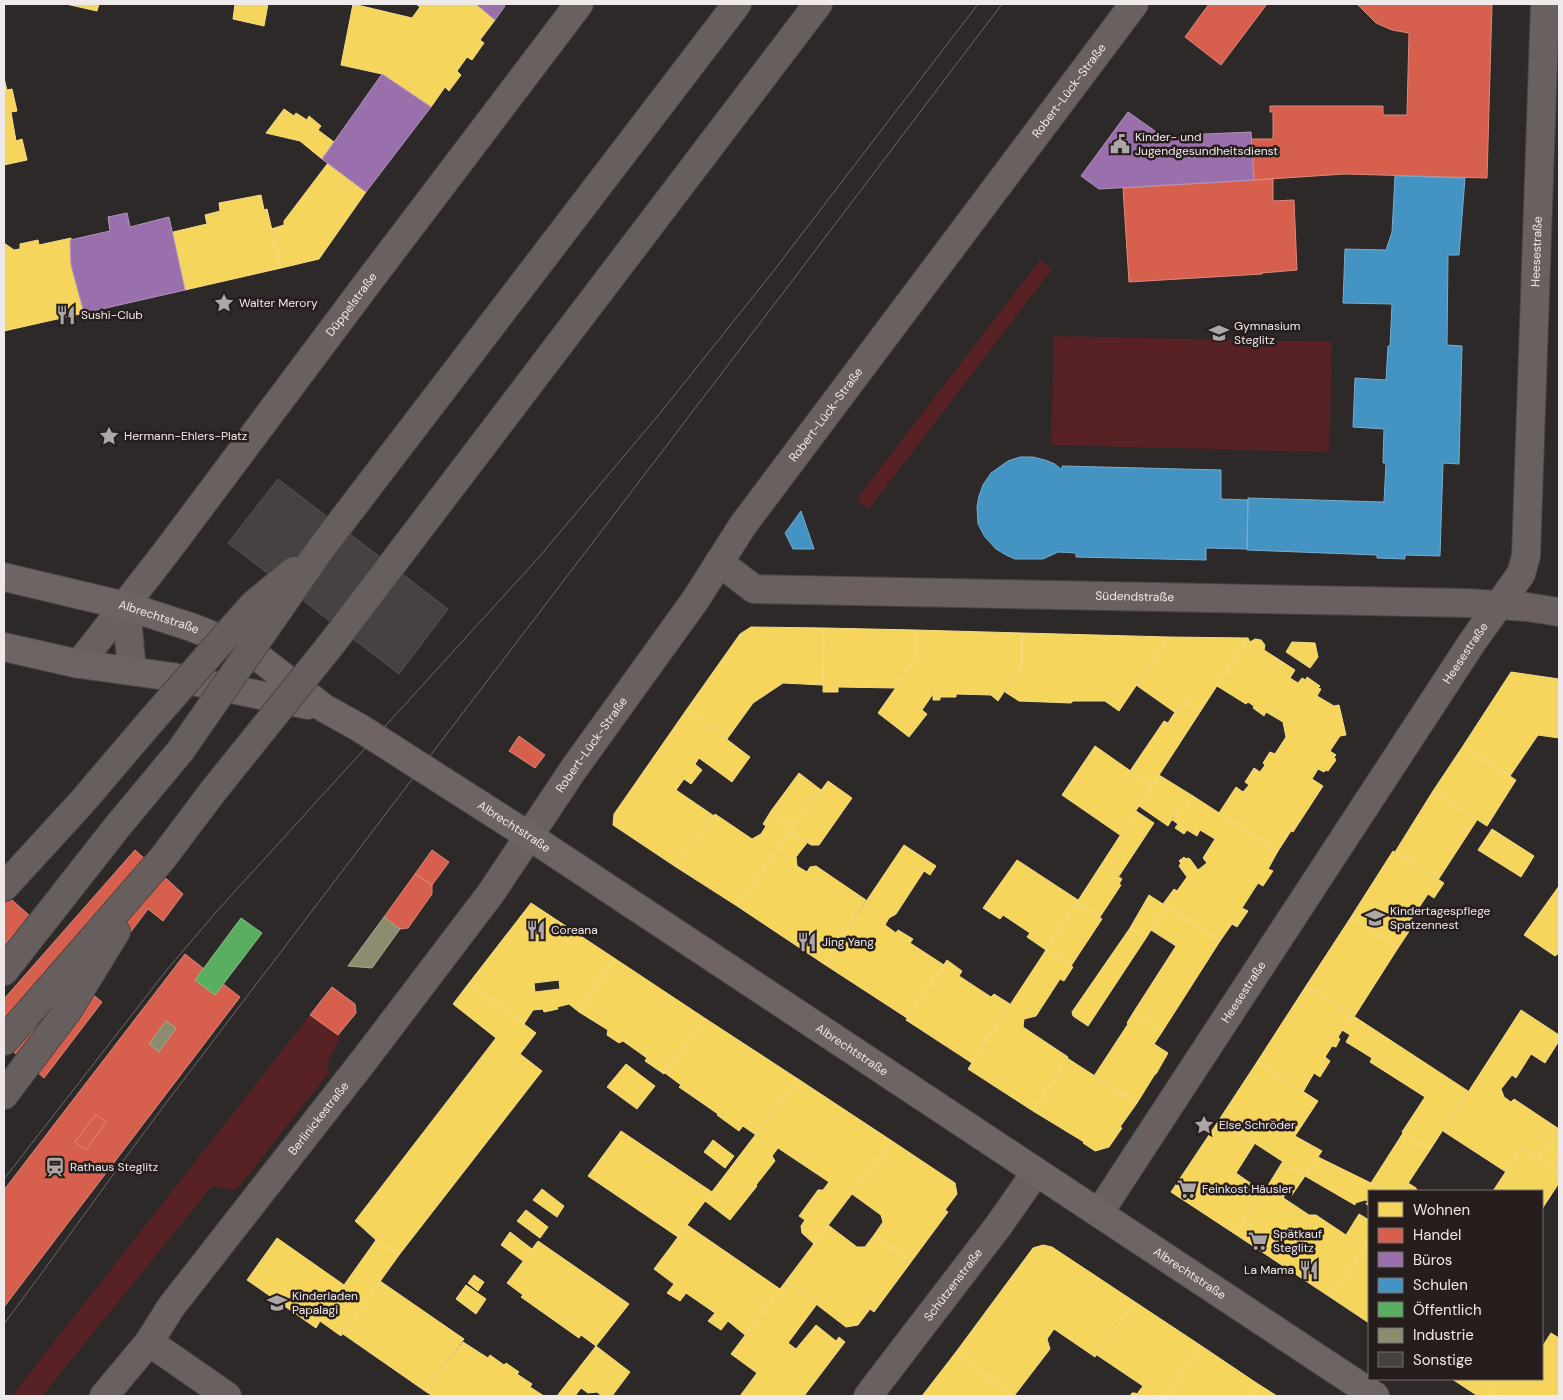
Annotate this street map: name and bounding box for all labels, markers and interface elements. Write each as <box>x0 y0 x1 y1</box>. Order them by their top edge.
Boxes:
street label: Robert-Lück-Straße <box>1028 40 1110 141</box>
place label: Kinder- und Jugendgesundheitsdienst <box>1135 129 1278 159</box>
public building icon: Kinder- und Jugendgesundheitsdienst <box>1109 133 1131 155</box>
street label: Heesestraße <box>1527 216 1546 287</box>
street label: Düppelstraße <box>322 269 381 340</box>
place icon: Walter Merory <box>213 292 235 314</box>
place label: Walter Merory <box>239 295 318 311</box>
restaurant icon: Sushi-Club <box>55 304 77 326</box>
place label: Sushi-Club <box>81 307 143 323</box>
place label: Gymnasium Steglitz <box>1234 318 1300 348</box>
school or university icon: Gymnasium Steglitz <box>1208 322 1230 344</box>
street label: Robert-Lück-Straße <box>785 364 866 465</box>
place icon: Hermann-Ehlers-Platz <box>98 425 120 447</box>
place label: Hermann-Ehlers-Platz <box>124 428 247 444</box>
street label: Südendstraße <box>1095 588 1174 605</box>
street label: Albrechtstraße <box>117 597 202 638</box>
street label: Heesestraße <box>1439 619 1492 687</box>
street label: Robert-Lück-Straße <box>552 694 631 796</box>
street label: Albrechtstraße <box>475 797 554 856</box>
place label: Kindertagespflege Spatzennest <box>1390 903 1491 933</box>
school or university icon: Kindertagespflege Spatzennest <box>1364 907 1386 929</box>
restaurant icon: Coreana <box>525 919 547 941</box>
place label: Coreana <box>551 922 598 938</box>
restaurant icon: Jing Yang <box>796 931 818 953</box>
place label: Jing Yang <box>822 934 874 950</box>
street label: Heesestraße <box>1217 958 1270 1026</box>
street label: Albrechtstraße <box>813 1020 891 1080</box>
street label: Berlinickestraße <box>285 1078 352 1159</box>
place icon: Else Schröder <box>1193 1114 1215 1136</box>
place label: Else Schröder <box>1219 1117 1296 1133</box>
station icon: Rathaus Steglitz <box>44 1156 66 1178</box>
place label: Rathaus Steglitz <box>70 1159 158 1175</box>
supermarket icon: Feinkost Häusler <box>1176 1178 1198 1200</box>
place label: Feinkost Häusler <box>1202 1181 1293 1197</box>
legend <box>1368 1190 1543 1380</box>
text: Wohnen <box>1413 1200 1470 1220</box>
text: Handel <box>1413 1225 1461 1245</box>
place label: Spätkauf Steglitz <box>1273 1226 1322 1256</box>
supermarket icon: Spätkauf Steglitz <box>1247 1230 1269 1252</box>
street label: Albrechtstraße <box>1150 1244 1229 1303</box>
street label: Schützenstraße <box>920 1245 986 1325</box>
text: Büros <box>1413 1250 1452 1270</box>
restaurant icon: La Mama <box>1298 1259 1320 1281</box>
place label: La Mama <box>1244 1262 1294 1278</box>
text: Schulen <box>1413 1275 1468 1295</box>
place label: Kinderladen Papalagi <box>292 1288 358 1318</box>
school or university icon: Kinderladen Papalagi <box>266 1292 288 1314</box>
text: Öffentlich <box>1413 1300 1482 1320</box>
text: Industrie <box>1413 1325 1474 1345</box>
text: Sonstige <box>1413 1350 1472 1370</box>

